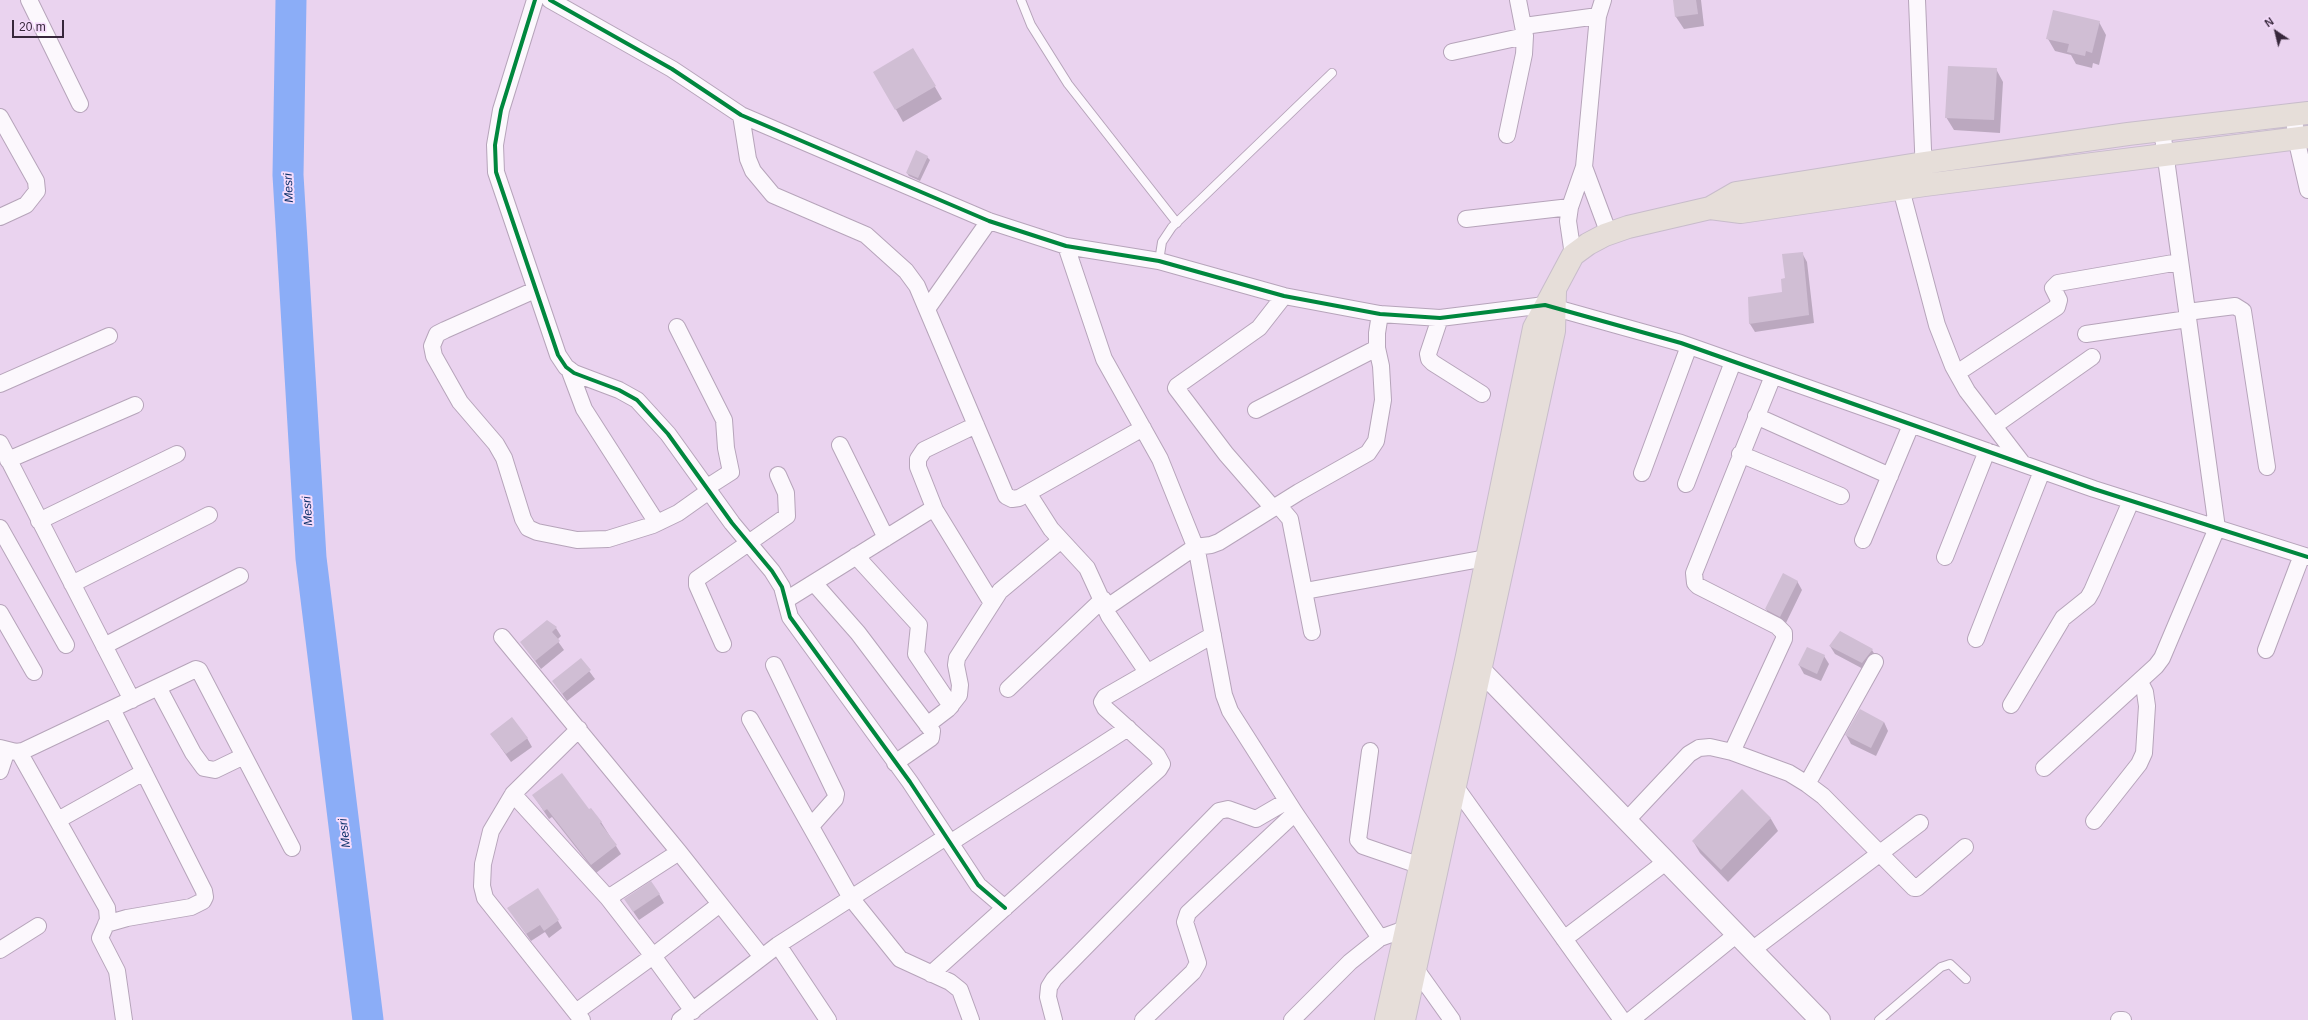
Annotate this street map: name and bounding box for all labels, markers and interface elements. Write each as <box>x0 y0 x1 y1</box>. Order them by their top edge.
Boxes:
scale bar <box>14 12 66 38</box>
north arrow <box>2256 12 2296 52</box>
text: N <box>2262 15 2276 29</box>
text: 20 m <box>19 20 46 34</box>
water label: Mesri <box>281 173 297 203</box>
water label: Mesri <box>300 496 316 526</box>
water label: Mesri <box>336 818 354 848</box>

